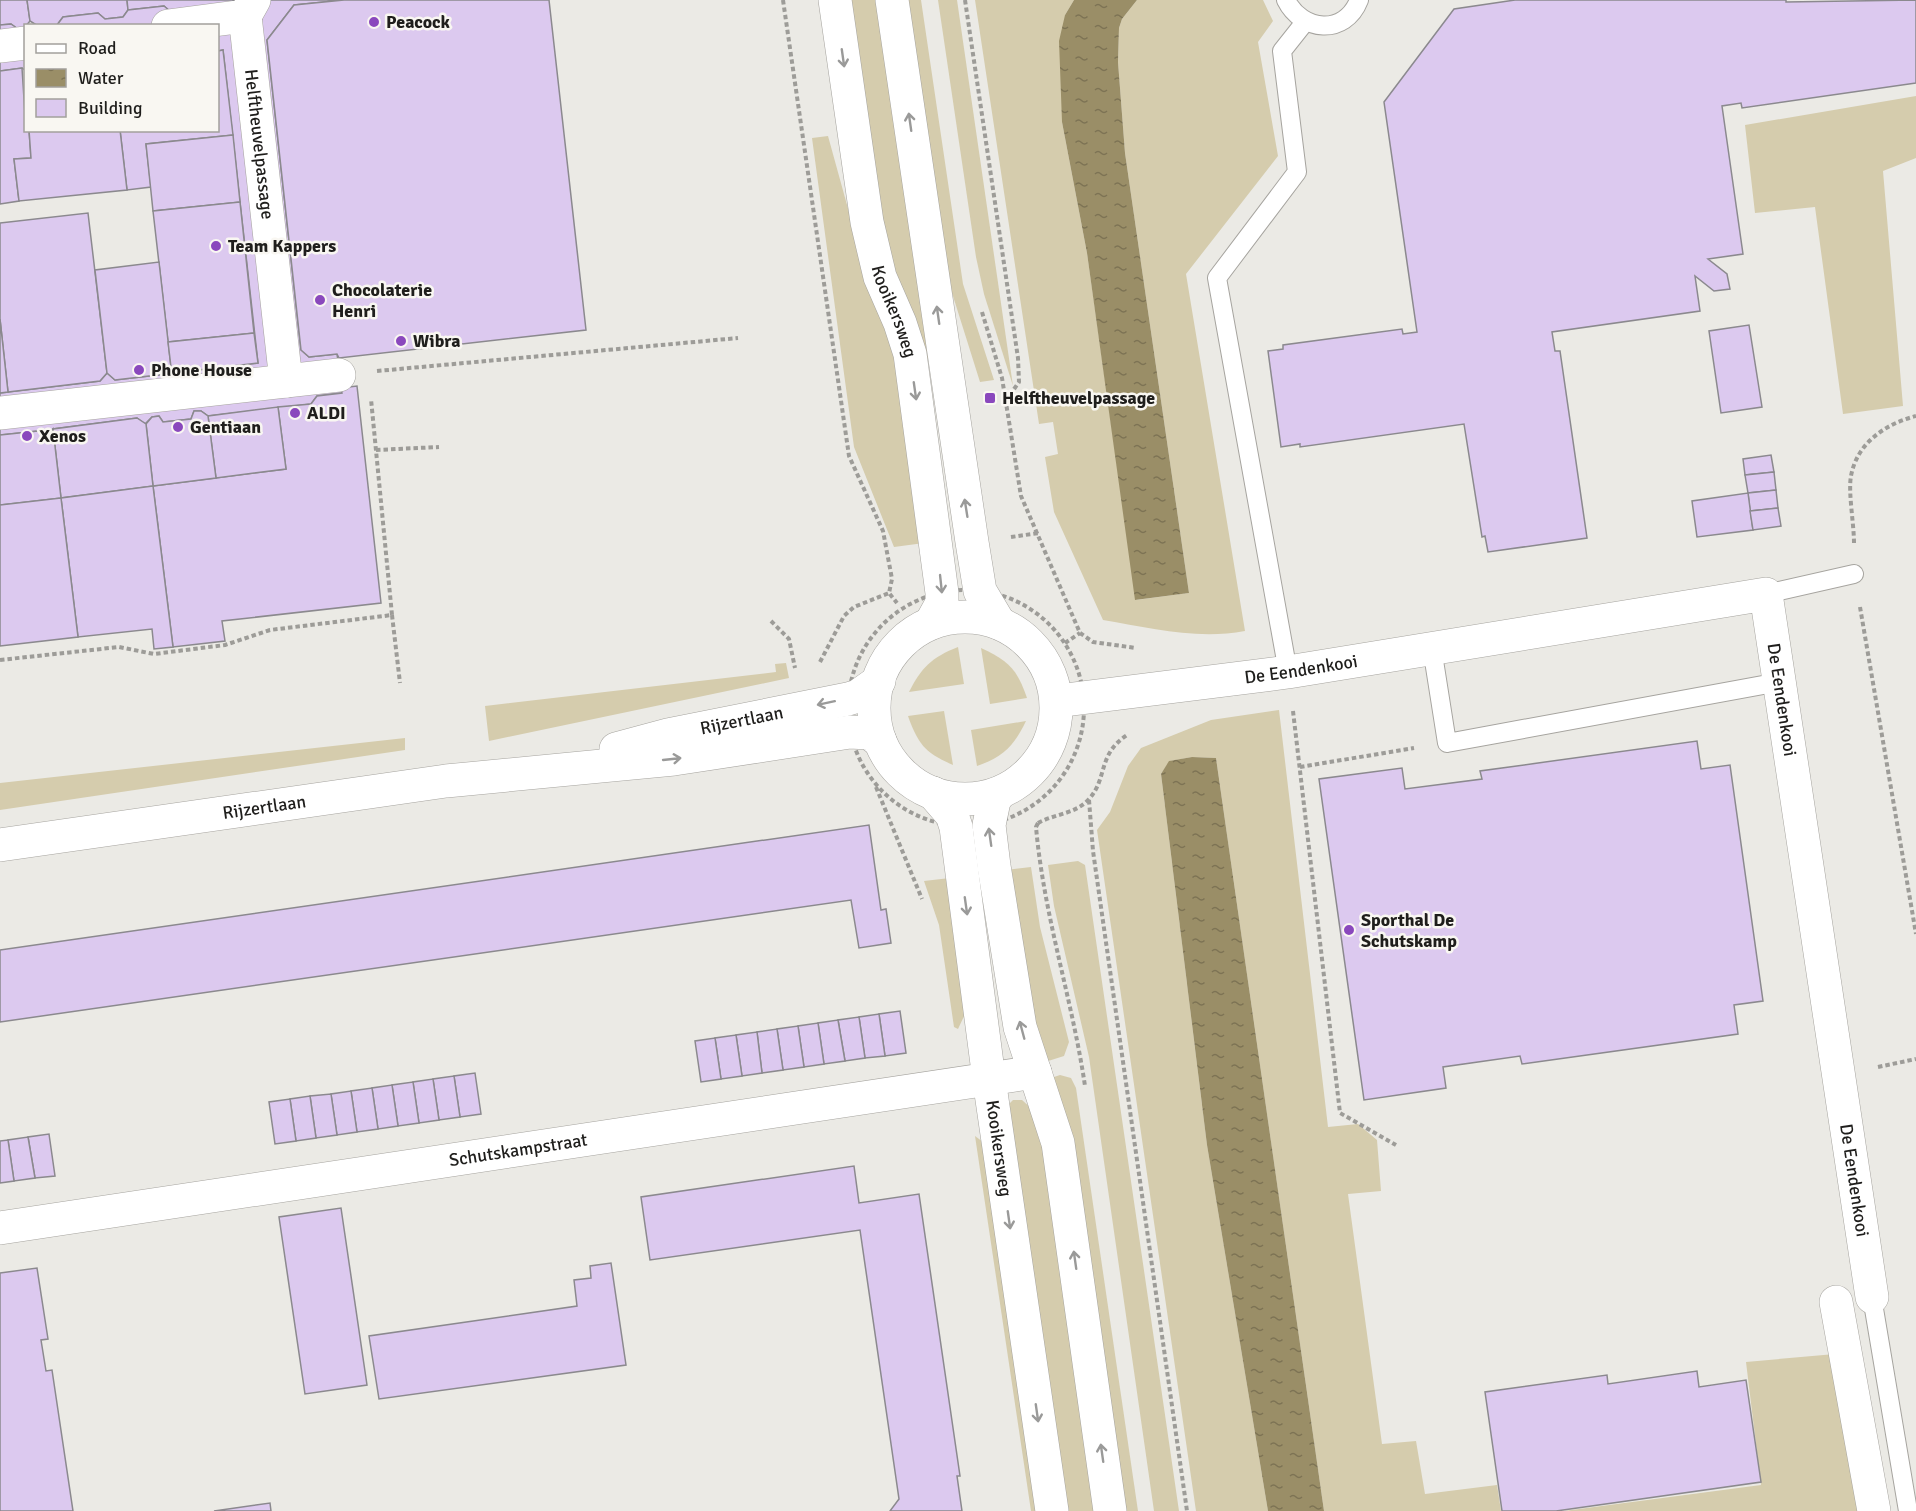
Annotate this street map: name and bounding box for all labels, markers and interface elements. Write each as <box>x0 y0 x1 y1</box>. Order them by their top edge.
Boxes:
place label: Peacock <box>386 11 451 33</box>
marker: Peacock <box>367 15 381 29</box>
legend <box>24 24 219 132</box>
text: Road <box>78 37 117 59</box>
one-way arrow <box>837 48 848 67</box>
text: Water <box>78 67 124 89</box>
street label: Helftheuvelpassage <box>240 68 279 221</box>
text: Building <box>78 97 142 119</box>
one-way arrow <box>904 113 915 133</box>
place label: Team Kappers <box>228 235 336 257</box>
marker: Team Kappers <box>209 239 223 253</box>
street label: Kooikersweg <box>867 263 921 360</box>
place label: Chocolaterie Henri <box>332 279 432 322</box>
marker: Chocolaterie Henri <box>313 293 327 307</box>
one-way arrow <box>932 306 943 326</box>
place label: Wibra <box>413 330 460 352</box>
marker: Wibra <box>394 334 408 348</box>
place label: Phone House <box>151 359 252 381</box>
marker: Phone House <box>132 363 146 377</box>
one-way arrow <box>909 380 920 400</box>
place label: Helftheuvelpassage <box>1002 387 1155 409</box>
marker: Helftheuvelpassage <box>983 391 997 405</box>
place label: ALDI <box>307 402 346 424</box>
marker: ALDI <box>288 406 302 420</box>
place label: Gentiaan <box>190 416 261 438</box>
marker: Gentiaan <box>171 420 185 434</box>
place label: Xenos <box>39 425 86 447</box>
marker: Xenos <box>20 429 34 443</box>
one-way arrow <box>961 499 972 518</box>
one-way arrow <box>936 573 947 593</box>
street label: De Eendenkooi <box>1763 642 1801 758</box>
street label: De Eendenkooi <box>1243 650 1359 688</box>
one-way arrow <box>817 698 836 709</box>
street label: Rijzertlaan <box>698 701 785 739</box>
one-way arrow <box>662 753 682 764</box>
street label: Rijzertlaan <box>221 790 308 824</box>
one-way arrow <box>985 828 996 848</box>
one-way arrow <box>961 895 972 915</box>
place label: Sporthal De Schutskamp <box>1361 909 1457 952</box>
marker: Sporthal De Schutskamp <box>1342 923 1356 937</box>
one-way arrow <box>1016 1021 1027 1040</box>
street label: Kooikersweg <box>981 1099 1017 1198</box>
street label: De Eendenkooi <box>1835 1122 1874 1238</box>
street label: Schutskampstraat <box>448 1129 589 1171</box>
one-way arrow <box>1004 1209 1015 1229</box>
one-way arrow <box>1069 1251 1080 1270</box>
one-way arrow <box>1032 1402 1043 1422</box>
one-way arrow <box>1096 1444 1107 1463</box>

